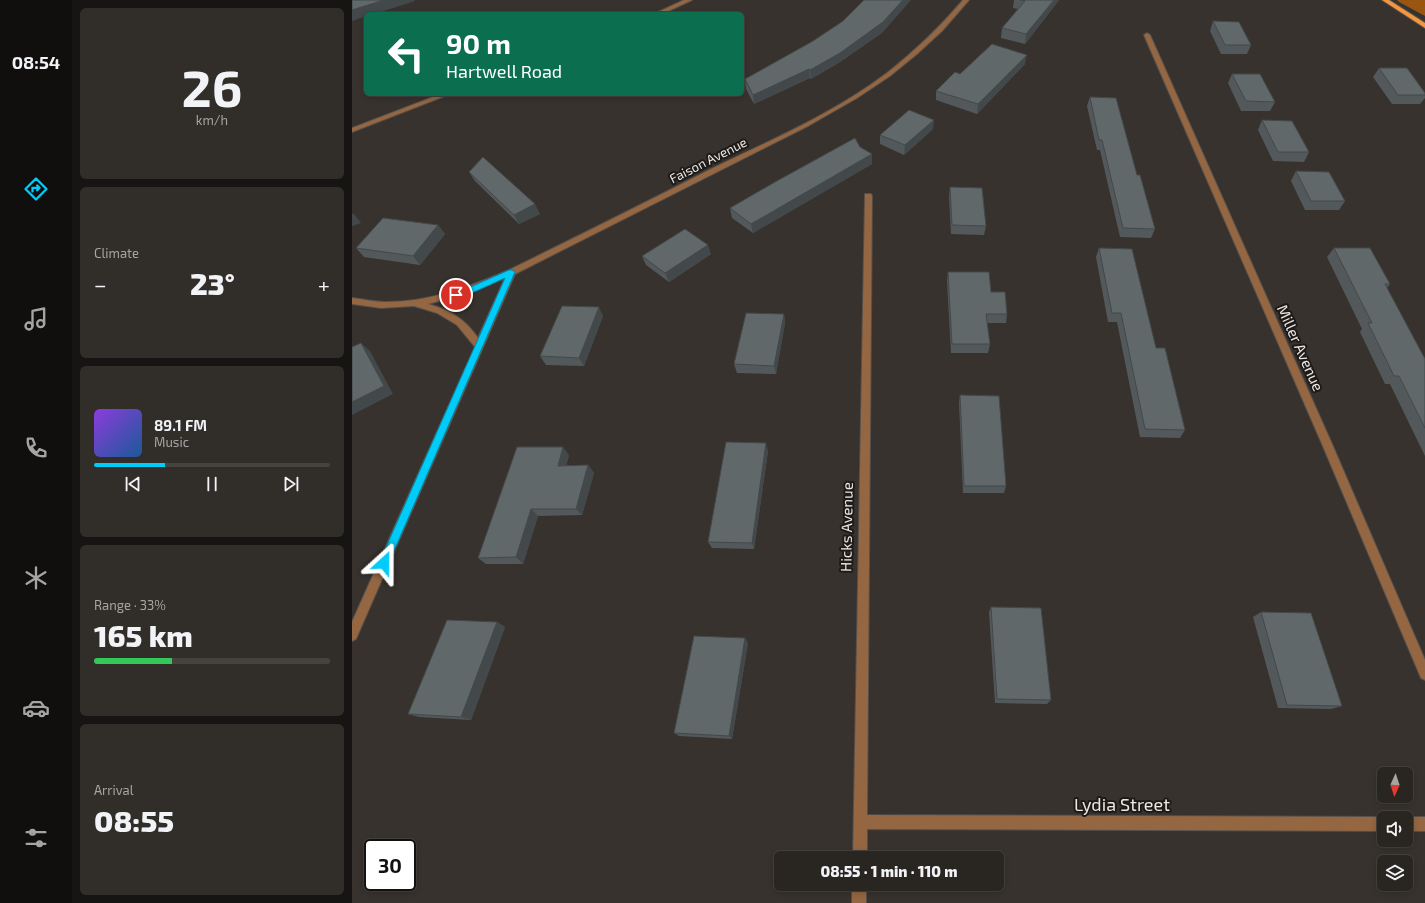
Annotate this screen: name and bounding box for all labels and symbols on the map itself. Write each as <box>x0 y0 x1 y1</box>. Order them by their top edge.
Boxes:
street label: Faison Avenue <box>667 134 749 186</box>
pin <box>439 278 473 312</box>
street label: Miller Avenue <box>1274 302 1328 394</box>
street label: Hicks Avenue <box>836 482 856 572</box>
position arrow <box>363 542 405 584</box>
north arrow <box>1377 767 1413 803</box>
street label: Lydia Street <box>1074 793 1170 815</box>
speed limit sign: 30 <box>364 839 416 891</box>

